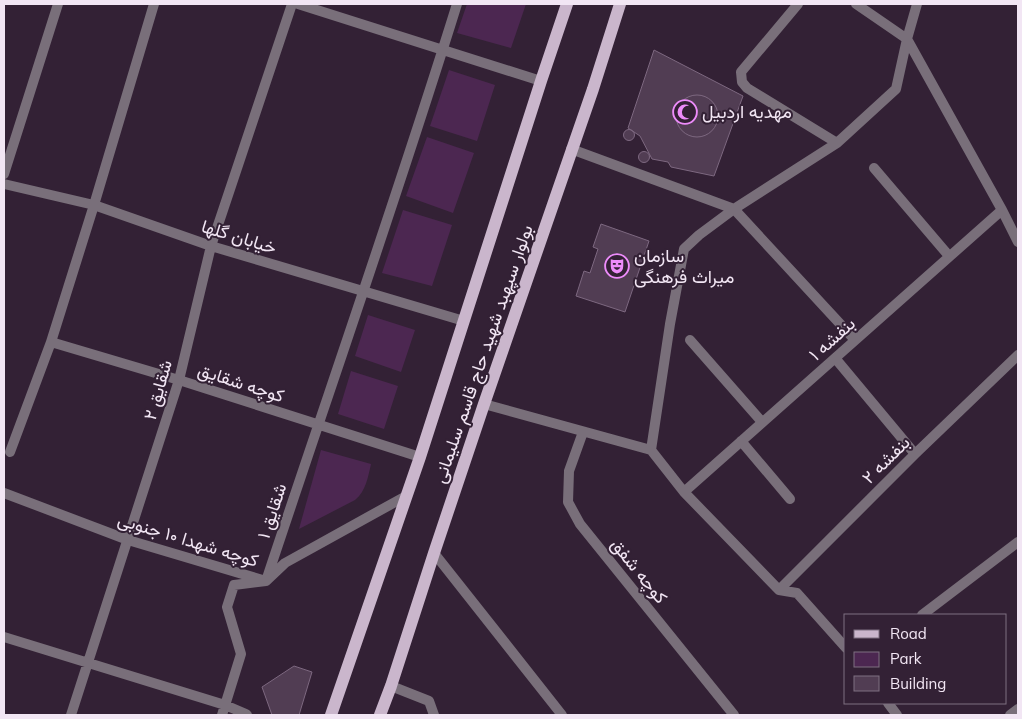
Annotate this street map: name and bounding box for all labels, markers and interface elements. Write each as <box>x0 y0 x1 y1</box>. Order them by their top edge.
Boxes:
mosque icon: مهدیه اردبیل <box>672 99 698 125</box>
place label: مهدیه اردبیل <box>702 100 792 123</box>
street label: خیابان گلها <box>199 214 280 259</box>
street label: بولوار سپهبد شهید حاج قاسم سلیمانی <box>427 222 539 486</box>
place label: سازمان میراث فرهنگی <box>634 244 734 288</box>
theatre icon: سازمان میراث فرهنگی <box>604 253 630 279</box>
street label: بنفشه ۱ <box>804 312 860 365</box>
street label: شقایق ۲ <box>138 357 177 423</box>
street label: کوچه شقایق <box>195 358 287 408</box>
street label: بنفشه ۲ <box>857 431 915 489</box>
street label: شقایق ۱ <box>252 480 291 542</box>
street label: کوچه شهدا ۱۰ جنوبی <box>115 507 261 573</box>
street label: کوچه شفق <box>605 533 673 609</box>
legend <box>844 614 1007 704</box>
text: Road <box>890 624 927 643</box>
text: Park <box>890 649 922 668</box>
text: Building <box>890 674 946 693</box>

